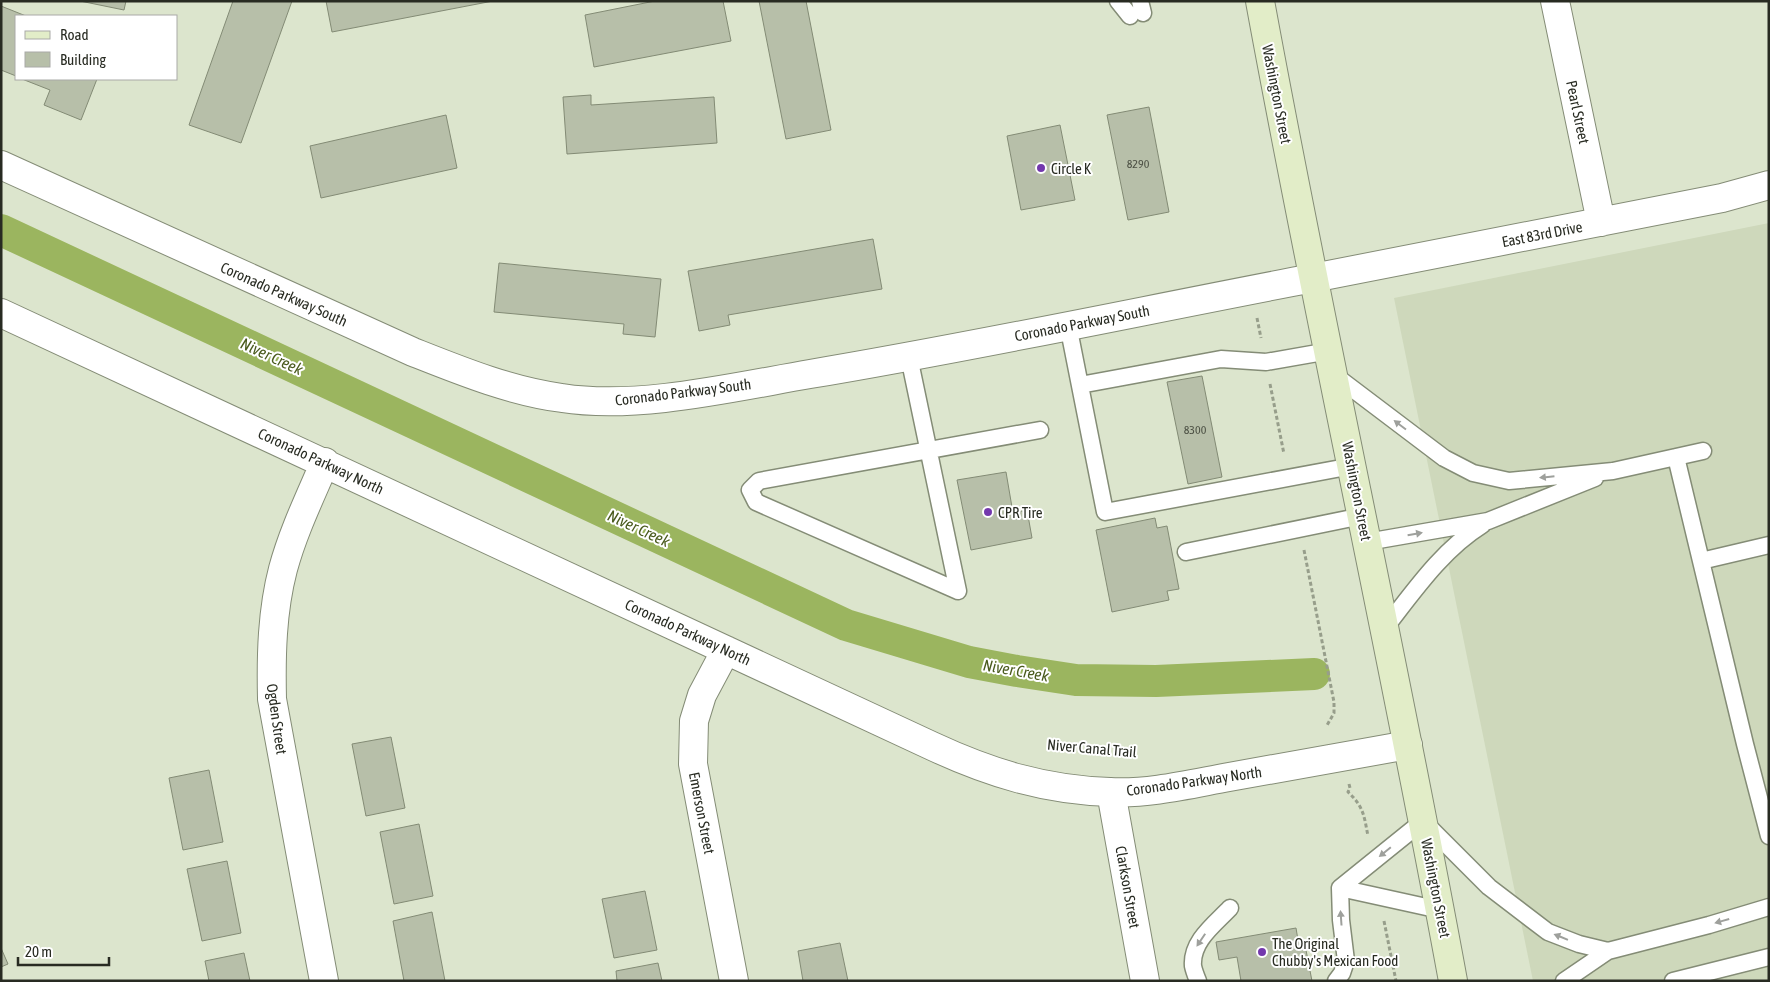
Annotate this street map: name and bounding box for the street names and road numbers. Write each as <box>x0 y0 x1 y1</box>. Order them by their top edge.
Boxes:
street label: Washington Street <box>1259 43 1295 145</box>
street label: Pearl Street <box>1563 79 1593 145</box>
street label: East 83rd Drive <box>1500 218 1584 250</box>
street label: Coronado Parkway South <box>218 258 350 330</box>
street label: Coronado Parkway South <box>1013 302 1151 344</box>
street label: Coronado Parkway South <box>614 375 752 409</box>
street label: Coronado Parkway North <box>256 424 386 498</box>
street label: Washington Street <box>1339 440 1375 542</box>
street label: Coronado Parkway North <box>623 595 753 669</box>
street label: Ogden Street <box>264 683 290 755</box>
street label: Niver Canal Trail <box>1047 736 1138 760</box>
street label: Coronado Parkway North <box>1125 763 1263 799</box>
street label: Emerson Street <box>686 771 718 855</box>
street label: Washington Street <box>1418 837 1454 939</box>
street label: Clarkson Street <box>1112 845 1144 929</box>

